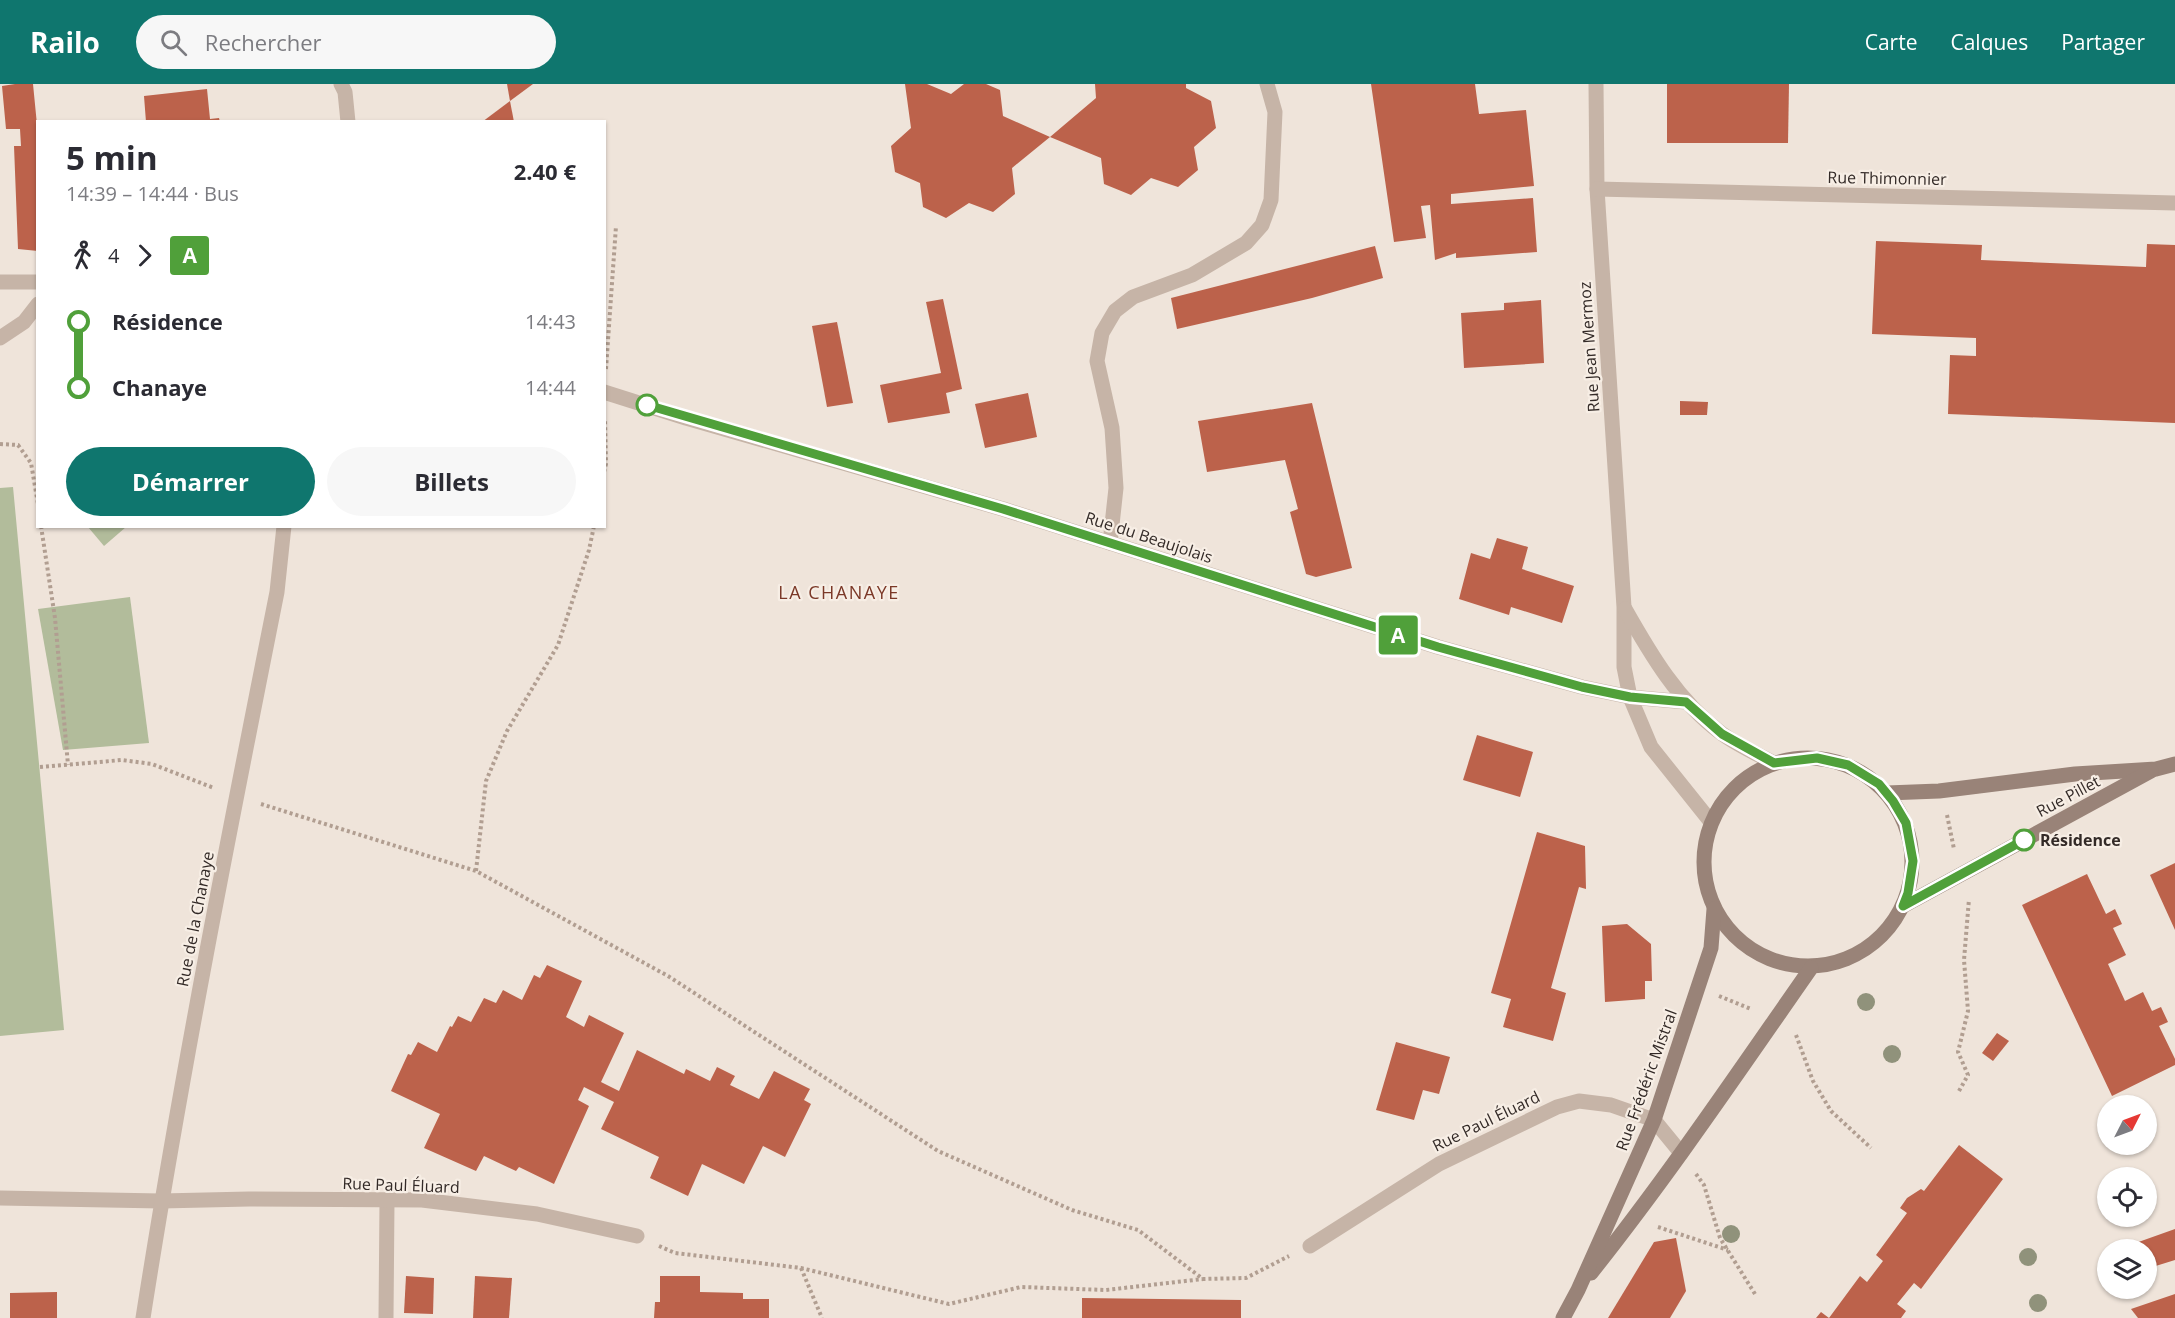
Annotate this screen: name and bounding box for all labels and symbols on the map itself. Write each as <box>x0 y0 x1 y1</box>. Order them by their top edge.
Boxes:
street label: Rue Thimonnier <box>1827 166 1947 190</box>
street label: Rue Jean Mermoz <box>1573 281 1605 413</box>
unlabelled marker <box>636 394 658 416</box>
street label: Rue du Beaujolais <box>1082 506 1216 568</box>
district label: LA CHANAYE <box>778 580 900 604</box>
line badge: A <box>1378 616 1418 654</box>
street label: Rue Pillet <box>2032 770 2104 822</box>
marker: Résidence <box>2013 829 2035 851</box>
place label: Résidence <box>2040 829 2121 851</box>
street label: Rue de la Chanaye <box>171 849 219 989</box>
street label: Rue Frédéric Mistral <box>1610 1006 1682 1154</box>
street label: Rue Paul Éluard <box>1428 1085 1544 1157</box>
north arrow <box>2097 1095 2157 1155</box>
street label: Rue Paul Éluard <box>342 1172 460 1198</box>

